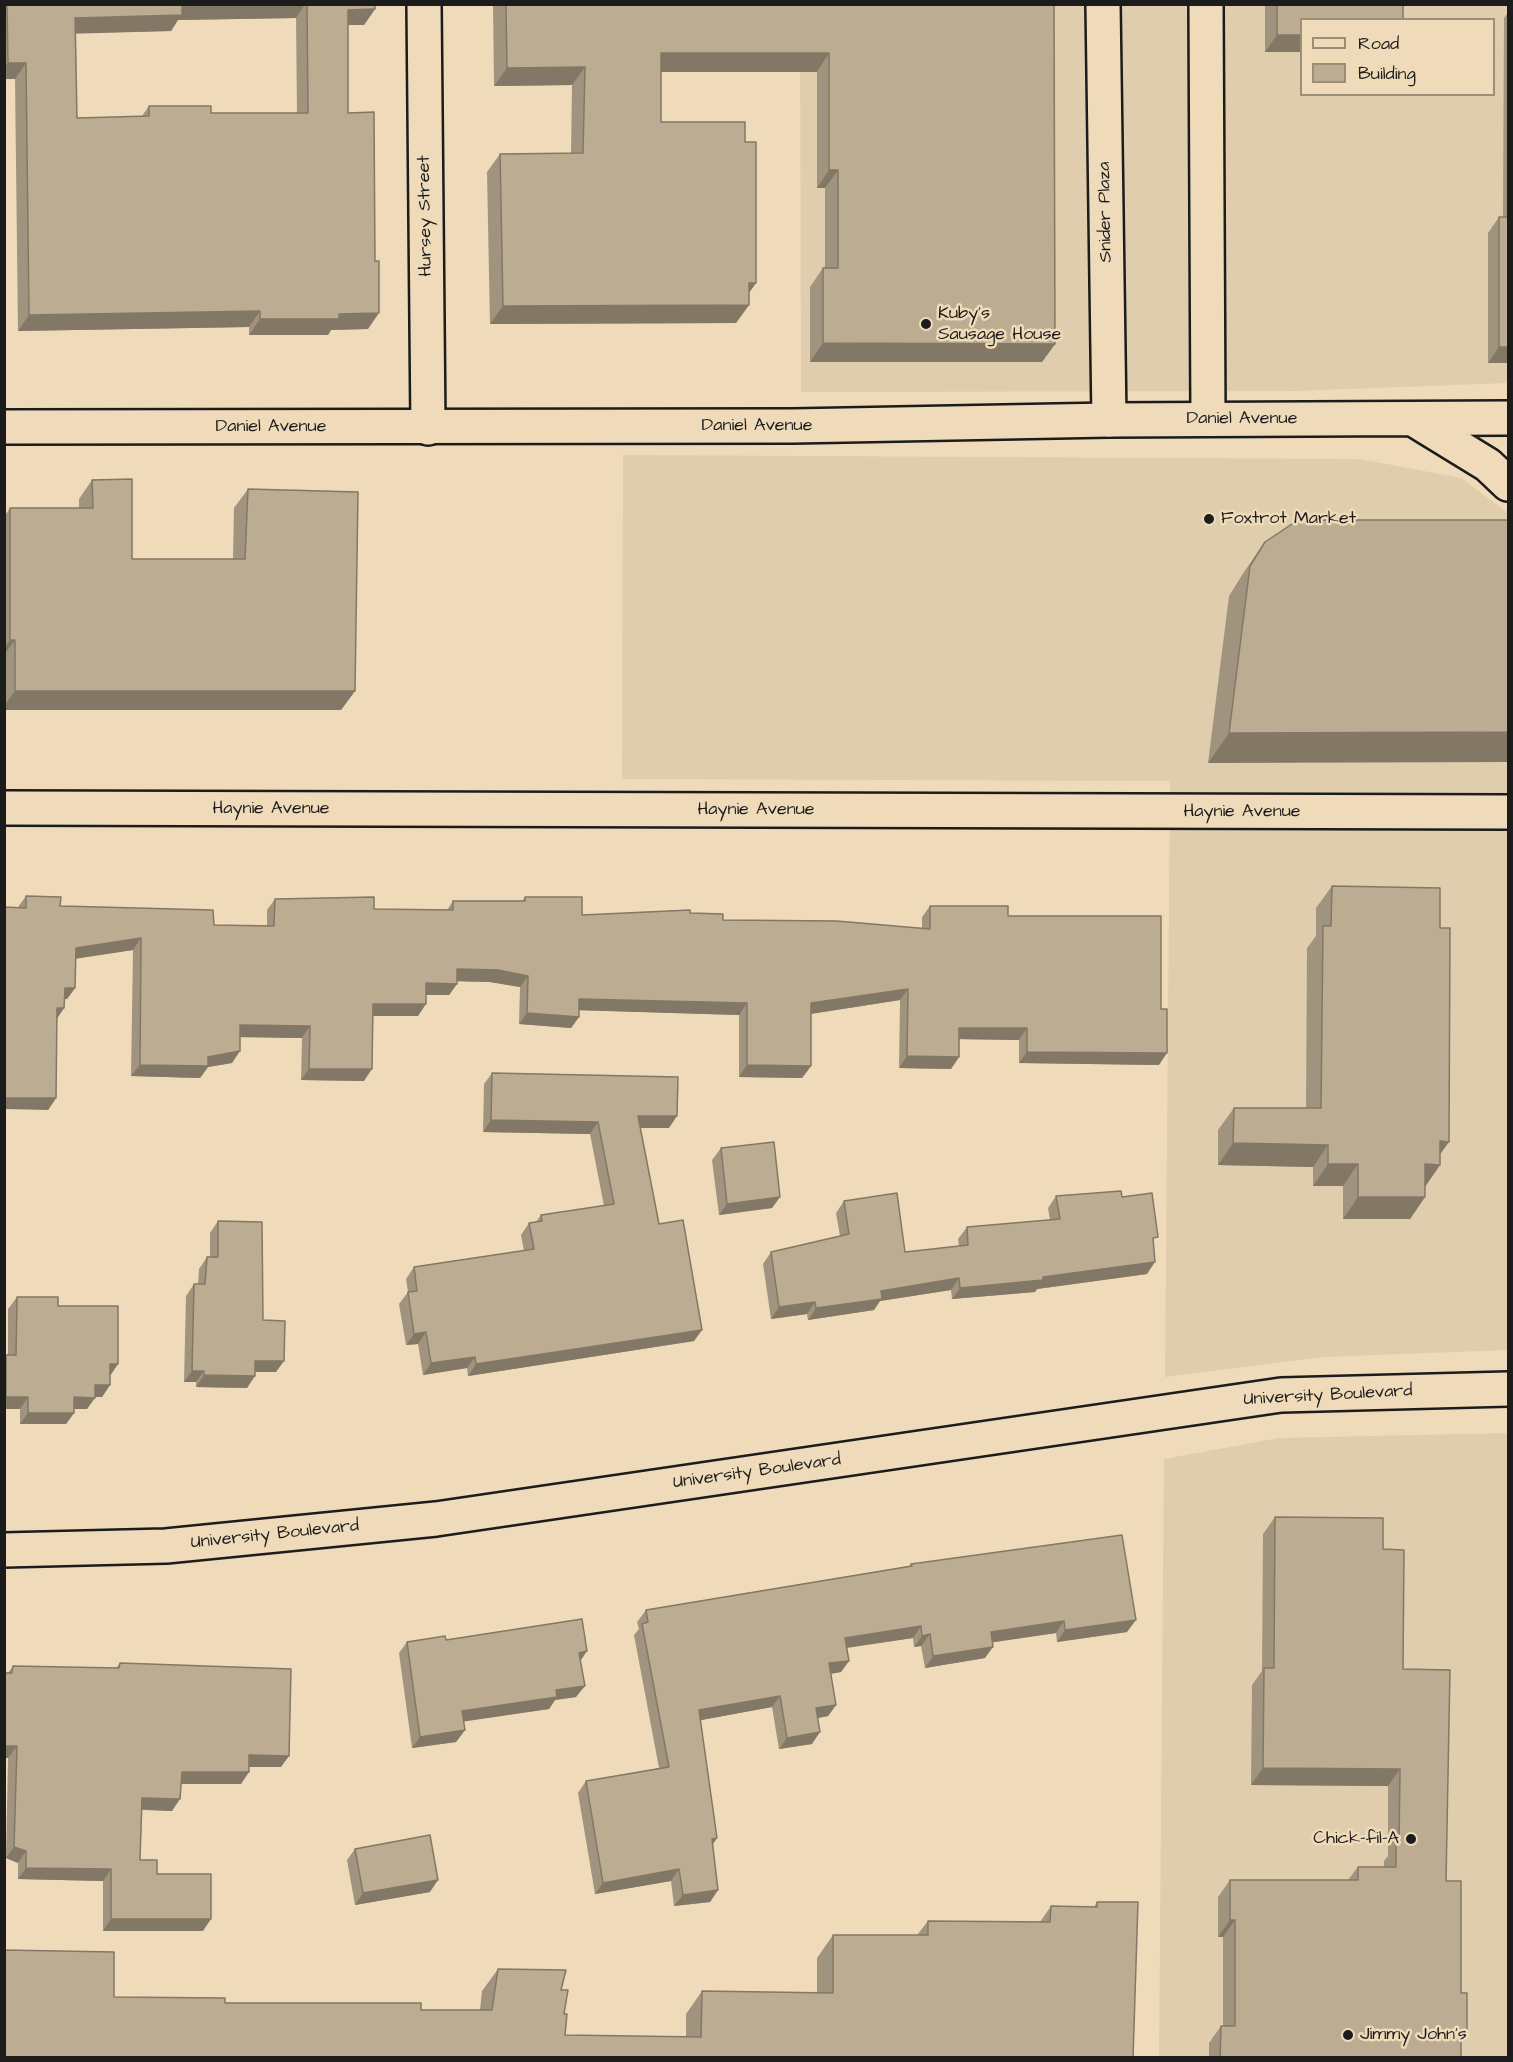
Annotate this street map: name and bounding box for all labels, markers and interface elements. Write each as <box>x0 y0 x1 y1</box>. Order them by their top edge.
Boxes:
legend <box>1300 18 1495 96</box>
text: Road <box>1358 31 1399 56</box>
text: Building <box>1358 61 1416 86</box>
street label: Hursey Street <box>414 155 438 277</box>
street label: Snider Plaza <box>1094 161 1118 263</box>
place label: Kuby's Sausage House <box>938 303 1061 346</box>
marker: Kuby's Sausage House <box>919 317 933 331</box>
street label: Daniel Avenue <box>1187 408 1297 430</box>
street label: Daniel Avenue <box>702 415 812 437</box>
street label: Daniel Avenue <box>216 416 326 438</box>
place label: Foxtrot Market <box>1221 508 1356 530</box>
marker: Foxtrot Market <box>1202 512 1216 526</box>
street label: Haynie Avenue <box>212 798 330 820</box>
street label: Haynie Avenue <box>697 799 815 821</box>
street label: Haynie Avenue <box>1183 801 1301 823</box>
street label: University Boulevard <box>1243 1381 1413 1411</box>
street label: University Boulevard <box>672 1450 842 1494</box>
street label: University Boulevard <box>190 1515 360 1555</box>
place label: Chick-fil-A <box>1313 1828 1399 1850</box>
marker: Chick-fil-A <box>1404 1832 1418 1846</box>
place label: Jimmy John's <box>1360 2024 1467 2046</box>
marker: Jimmy John's <box>1341 2028 1355 2042</box>

